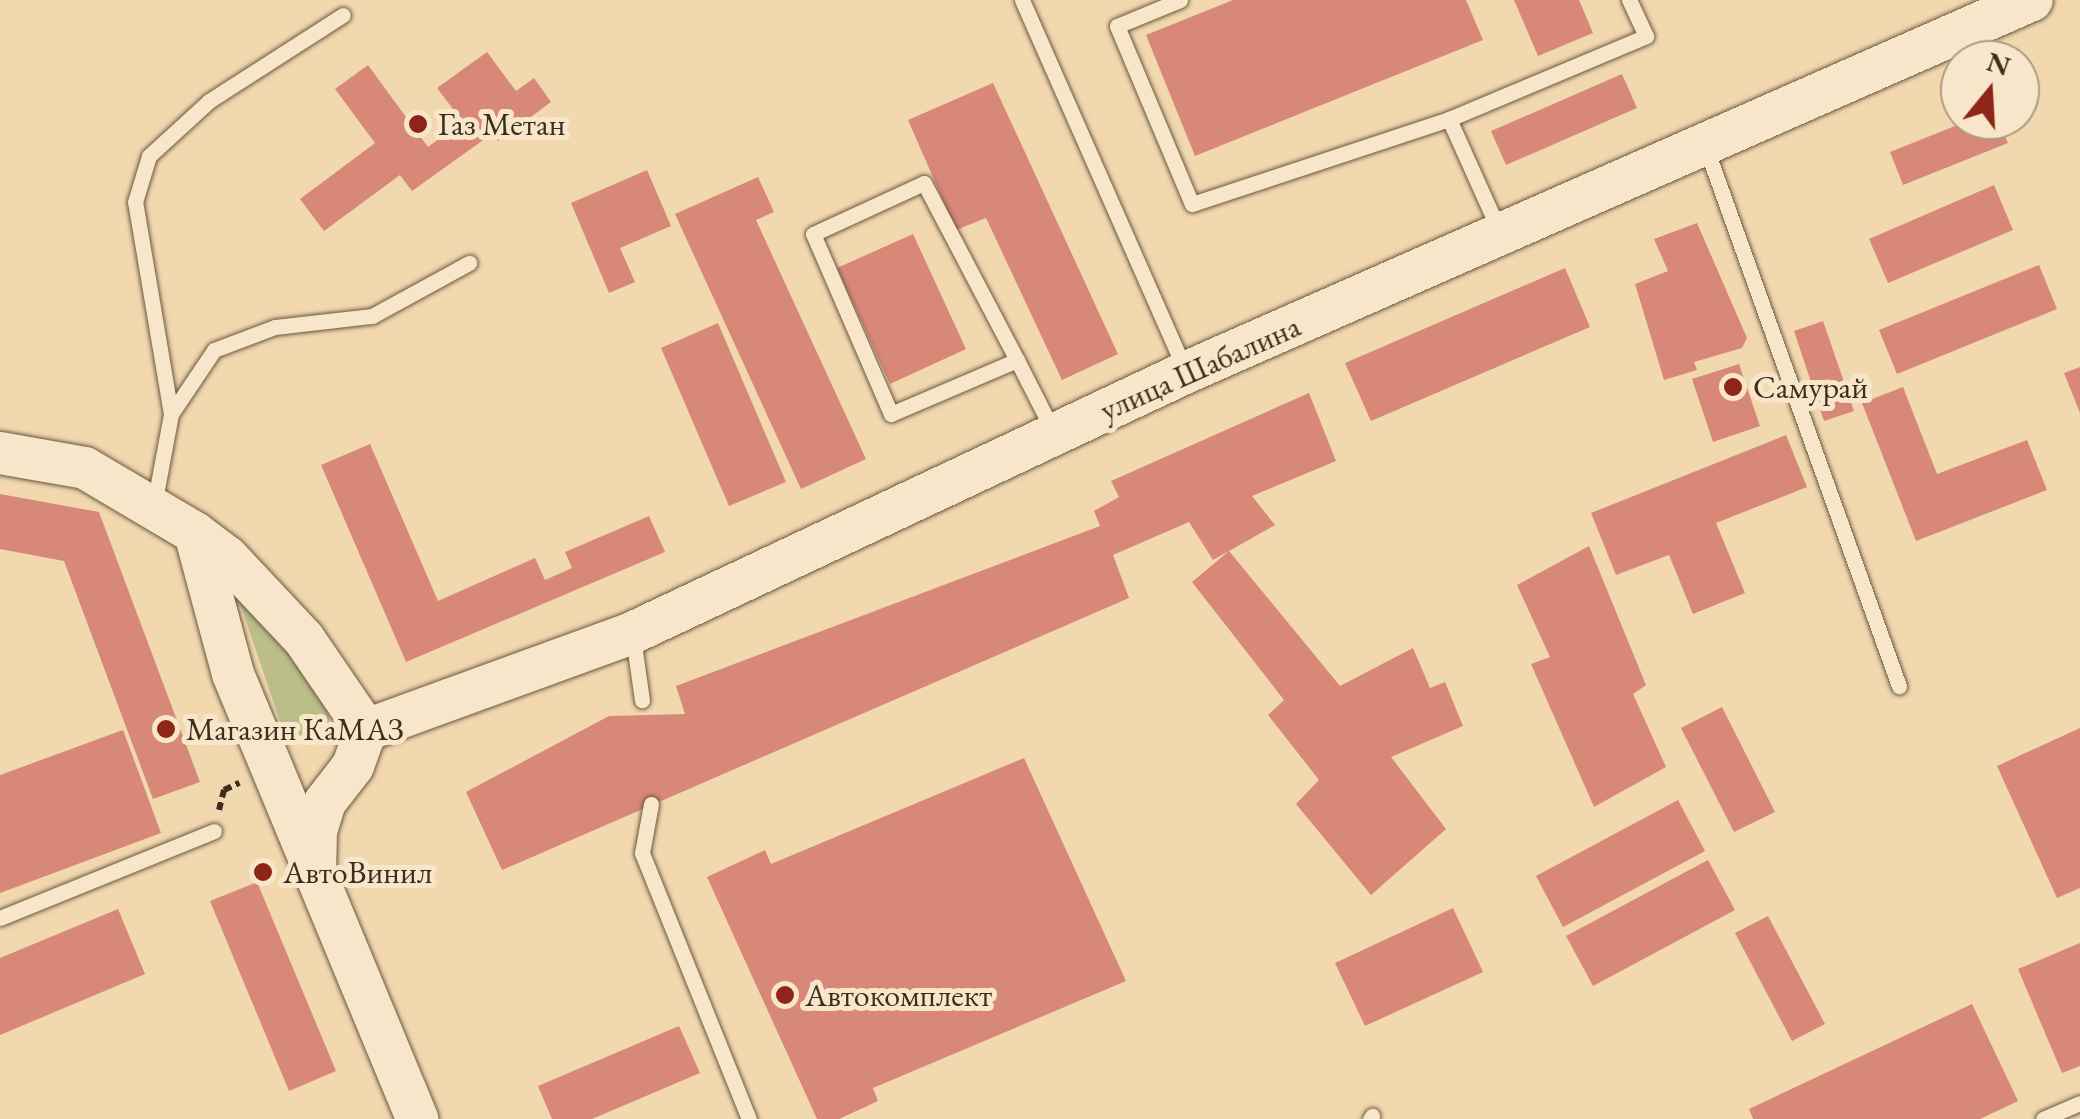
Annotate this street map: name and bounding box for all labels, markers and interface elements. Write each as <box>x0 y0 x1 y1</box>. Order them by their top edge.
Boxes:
north arrow <box>1940 40 2040 140</box>
text: N <box>1982 43 2015 84</box>
place label: Газ Метан <box>438 105 565 143</box>
marker: Газ Метан <box>407 113 429 135</box>
street label: улица Шабалина <box>1094 307 1306 429</box>
place label: Самурай <box>1753 368 1868 406</box>
marker: Самурай <box>1722 376 1744 398</box>
place label: Магазин КаМАЗ <box>186 710 404 748</box>
marker: Магазин КаМАЗ <box>155 718 177 740</box>
place label: АвтоВинил <box>283 853 432 891</box>
marker: АвтоВинил <box>252 861 274 883</box>
place label: Автокомплект <box>805 976 992 1014</box>
marker: Автокомплект <box>774 984 796 1006</box>

